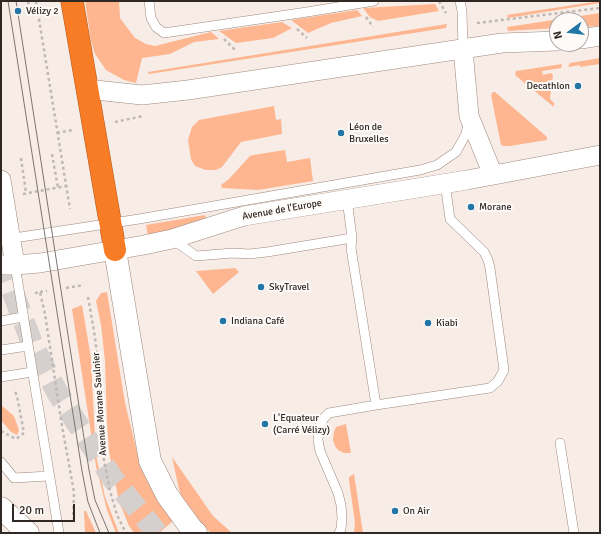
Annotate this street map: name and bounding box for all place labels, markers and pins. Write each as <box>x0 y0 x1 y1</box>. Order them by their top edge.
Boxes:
place label: Vélizy 2 <box>26 5 59 17</box>
marker: Vélizy 2 <box>13 6 23 16</box>
place label: Decathlon <box>526 80 570 92</box>
marker: Decathlon <box>573 81 583 91</box>
place label: Léon de Bruxelles <box>349 121 389 144</box>
marker: Léon de Bruxelles <box>336 128 346 138</box>
place label: Morane <box>479 201 511 213</box>
marker: Morane <box>466 202 476 212</box>
place label: SkyTravel <box>269 281 310 293</box>
marker: SkyTravel <box>256 282 266 292</box>
place label: Indiana Café <box>231 315 284 327</box>
marker: Indiana Café <box>218 316 228 326</box>
place label: Kiabi <box>436 317 458 329</box>
marker: Kiabi <box>423 318 433 328</box>
place label: L'Equateur (Carré Vélizy) <box>273 412 330 436</box>
marker: L'Equateur (Carré Vélizy) <box>260 419 270 429</box>
place label: On Air <box>403 505 430 517</box>
marker: On Air <box>390 506 400 516</box>

